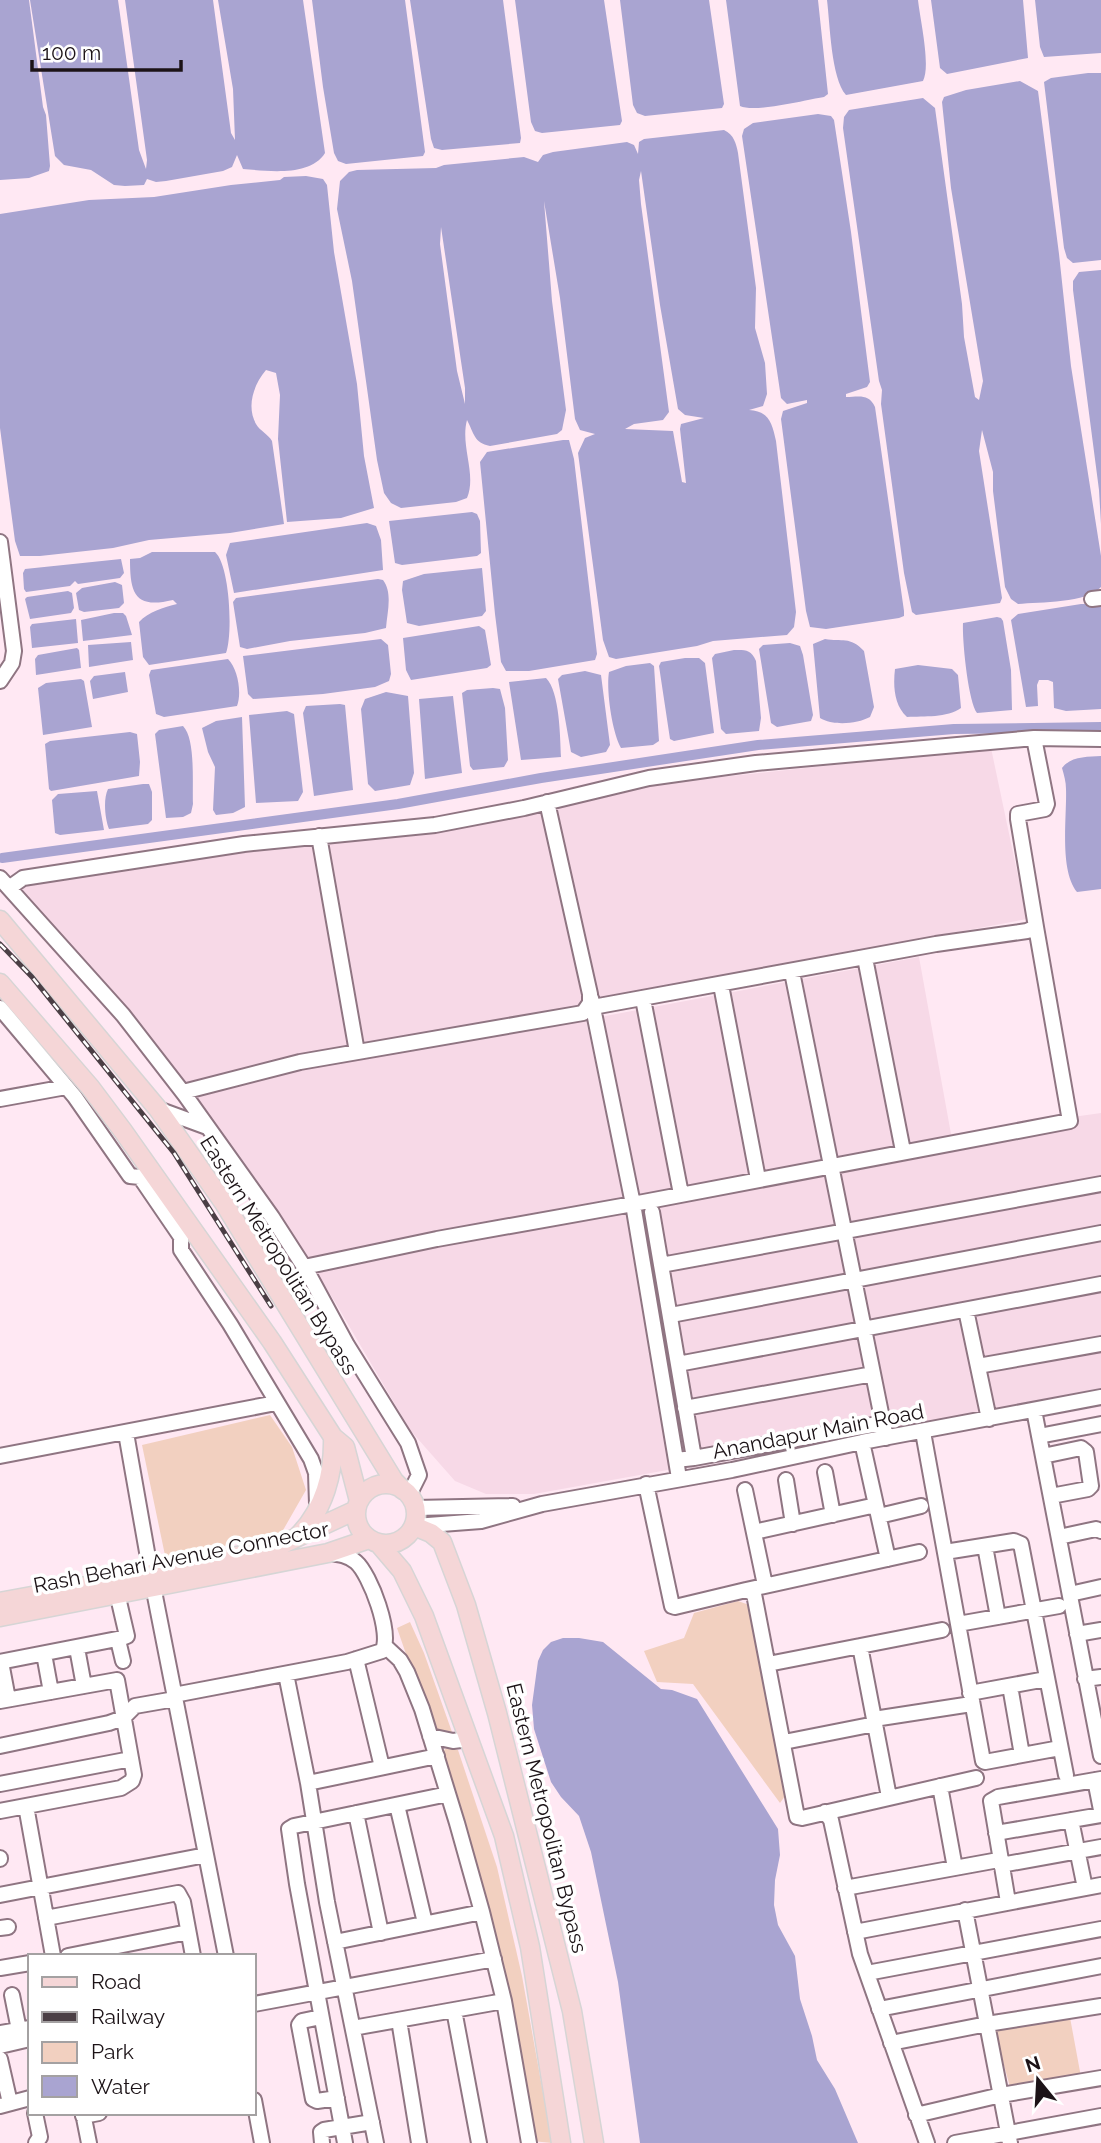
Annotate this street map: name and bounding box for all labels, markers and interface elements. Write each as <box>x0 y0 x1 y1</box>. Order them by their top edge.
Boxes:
scale bar <box>32 28 180 72</box>
text: 100 m <box>42 40 101 65</box>
street label: Eastern Metropolitan Bypass <box>195 1131 363 1379</box>
street label: Anandapur Main Road <box>710 1398 926 1464</box>
street label: Rash Behari Avenue Connector <box>31 1516 331 1598</box>
street label: Eastern Metropolitan Bypass <box>501 1680 593 1956</box>
legend <box>28 1954 256 2115</box>
text: Road <box>91 1969 141 1994</box>
text: Railway <box>91 2004 165 2029</box>
text: Park <box>91 2039 134 2064</box>
north arrow <box>1003 2045 1073 2115</box>
text: N <box>1022 2051 1043 2077</box>
text: Water <box>91 2074 150 2099</box>

